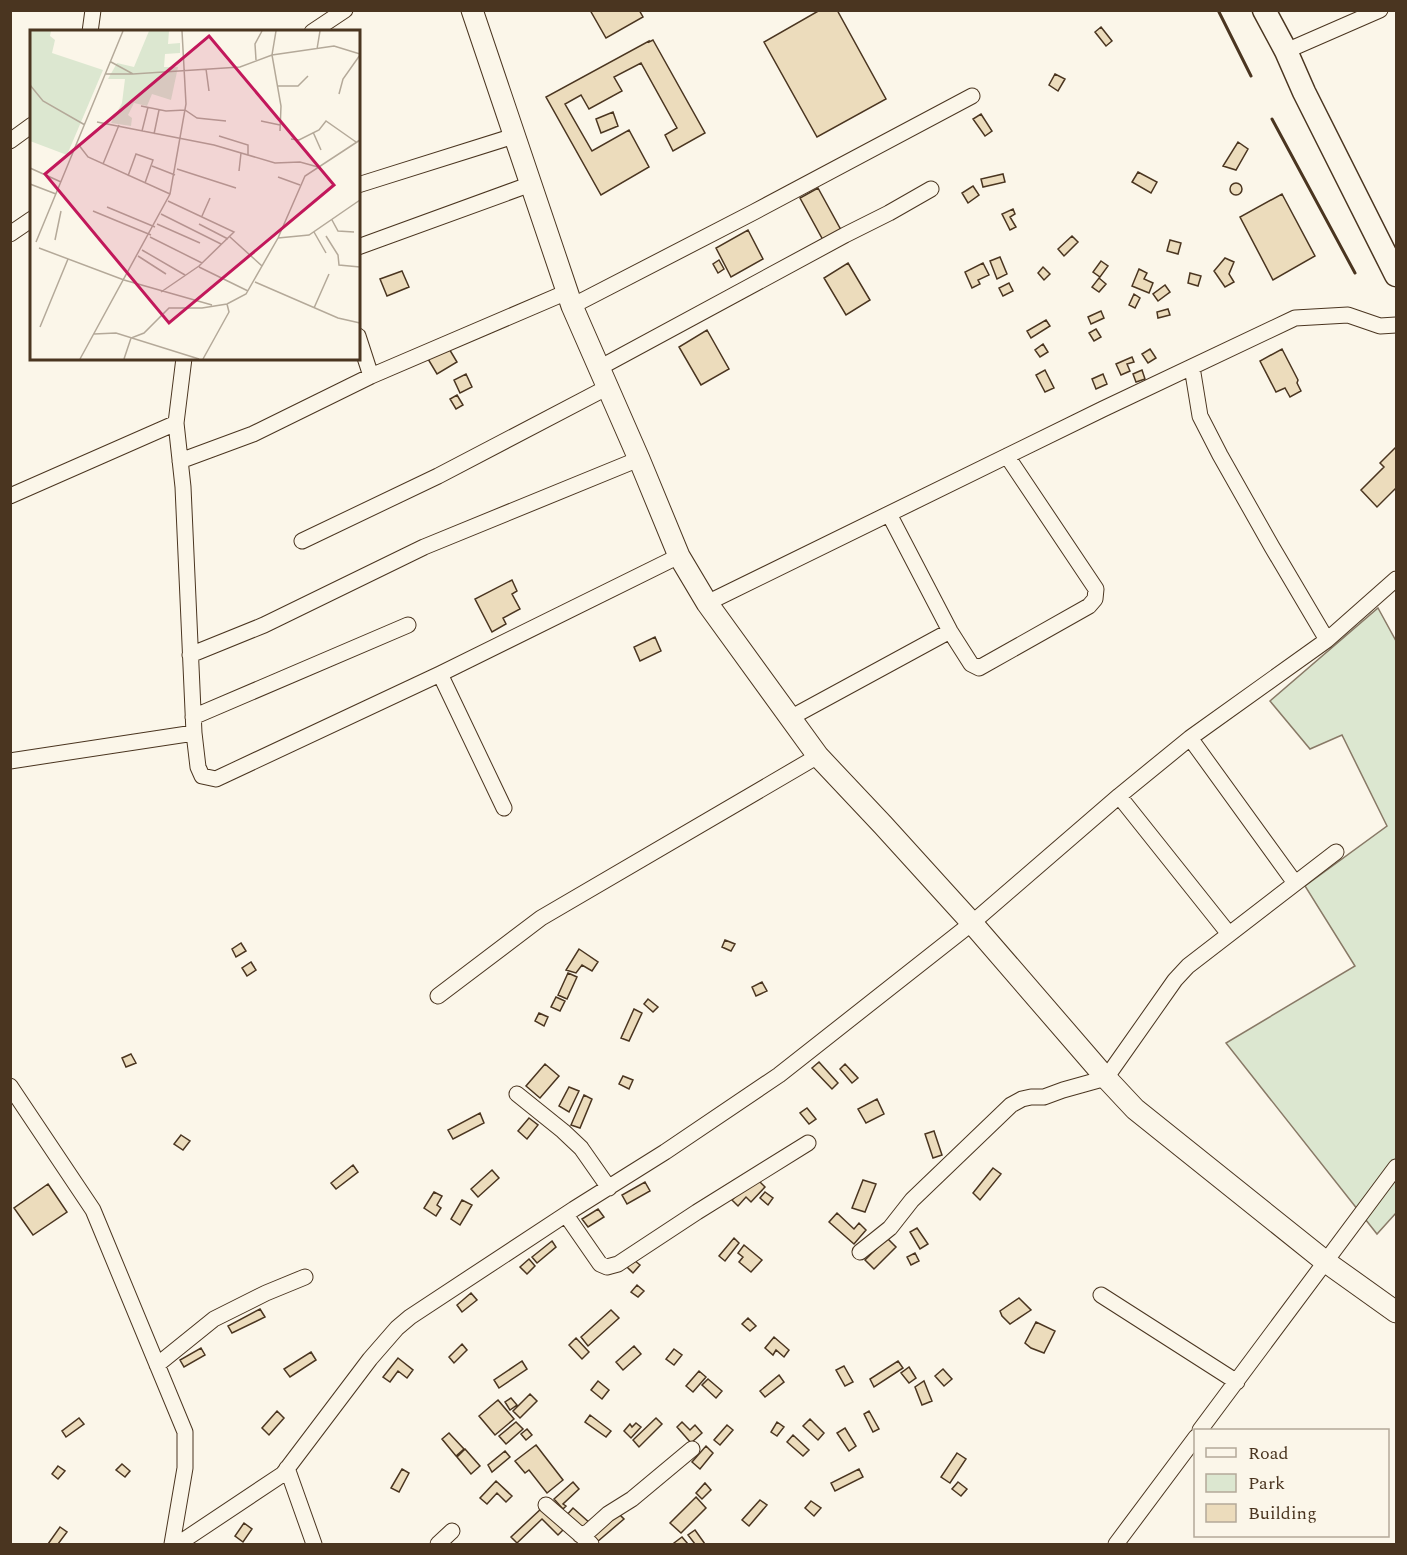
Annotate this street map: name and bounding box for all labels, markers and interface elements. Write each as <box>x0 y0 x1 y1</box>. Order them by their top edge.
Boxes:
inset map <box>30 30 360 360</box>
legend <box>1194 1429 1389 1537</box>
text: Road <box>1248 1440 1289 1467</box>
text: Park <box>1248 1470 1285 1497</box>
text: Building <box>1248 1500 1317 1527</box>

